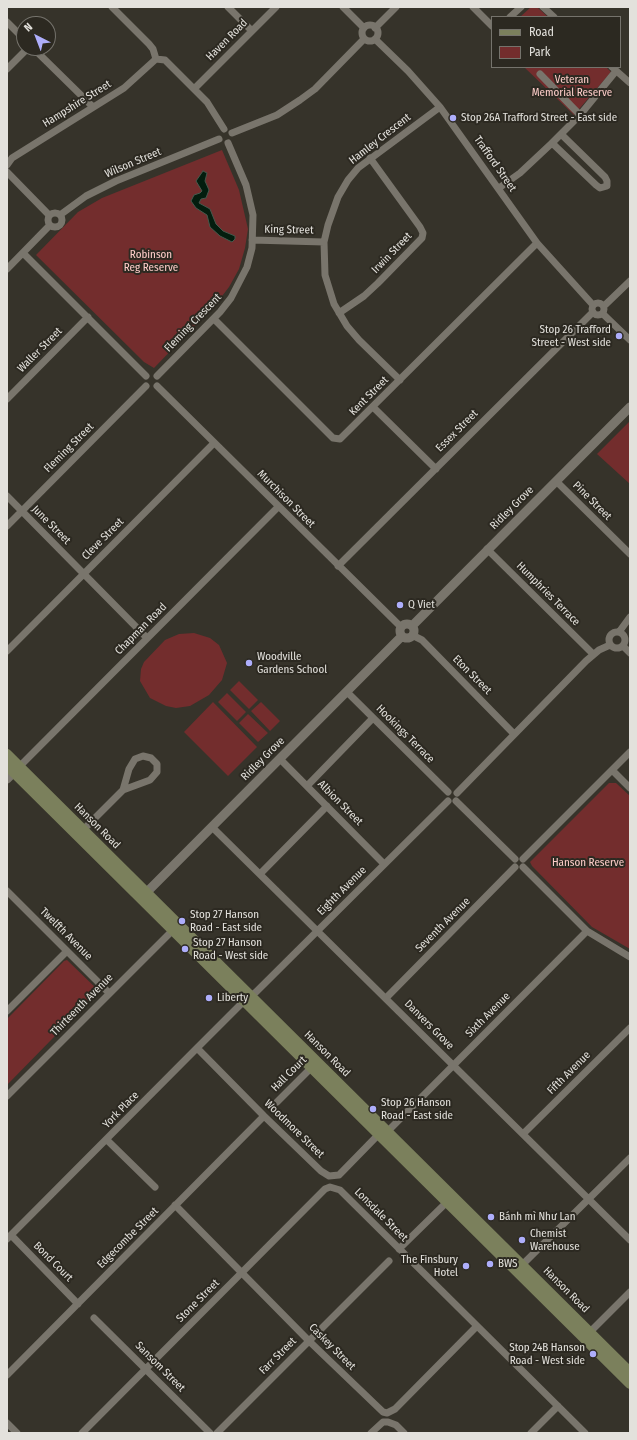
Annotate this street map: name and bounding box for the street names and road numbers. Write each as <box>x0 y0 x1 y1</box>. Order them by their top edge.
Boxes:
street label: Haven Road <box>203 16 251 64</box>
street label: Hampshire Street <box>40 78 114 130</box>
street label: Hamley Crescent <box>347 111 413 167</box>
street label: Trafford Street <box>471 134 519 194</box>
street label: Wilson Street <box>103 145 163 181</box>
street label: King Street <box>264 223 314 237</box>
street label: Irwin Street <box>369 230 415 276</box>
street label: Fleming Crescent <box>162 291 224 355</box>
street label: Waller Street <box>15 325 65 375</box>
street label: Kent Street <box>347 374 391 418</box>
street label: Essex Street <box>433 407 481 455</box>
street label: Fleming Street <box>41 420 97 476</box>
street label: Murchison Street <box>254 467 318 531</box>
street label: Pine Street <box>570 479 614 523</box>
street label: Ridley Grove <box>487 483 537 533</box>
street label: June Street <box>29 503 73 547</box>
street label: Cleve Street <box>79 515 127 563</box>
street label: Humphries Terrace <box>513 559 583 629</box>
street label: Chapman Road <box>112 600 170 658</box>
street label: Eton Street <box>450 653 494 697</box>
street label: Hookings Terrace <box>373 702 437 766</box>
street label: Ridley Grove <box>238 734 288 784</box>
street label: Albion Street <box>315 778 365 828</box>
street label: Hanson Road <box>71 800 123 852</box>
street label: Eighth Avenue <box>315 864 369 918</box>
street label: Seventh Avenue <box>413 895 473 955</box>
street label: Twelfth Avenue <box>37 905 95 963</box>
street label: Thirteenth Avenue <box>48 971 116 1039</box>
street label: Sixth Avenue <box>463 990 513 1040</box>
street label: Danvers Grove <box>402 998 456 1052</box>
street label: Hanson Road <box>301 1028 353 1080</box>
street label: Fifth Avenue <box>545 1049 593 1097</box>
street label: Hall Court <box>269 1054 309 1094</box>
street label: York Place <box>100 1089 142 1131</box>
street label: Woodmore Street <box>261 1097 327 1161</box>
street label: Lonsdale Street <box>352 1186 410 1244</box>
street label: Edgecombe Street <box>95 1205 161 1271</box>
street label: Bond Court <box>31 1240 75 1284</box>
street label: Hanson Road <box>540 1264 592 1316</box>
street label: Stone Street <box>174 1277 222 1325</box>
street label: Caskey Street <box>306 1321 358 1373</box>
street label: Farr Street <box>257 1335 299 1377</box>
street label: Sansom Street <box>132 1339 188 1395</box>

